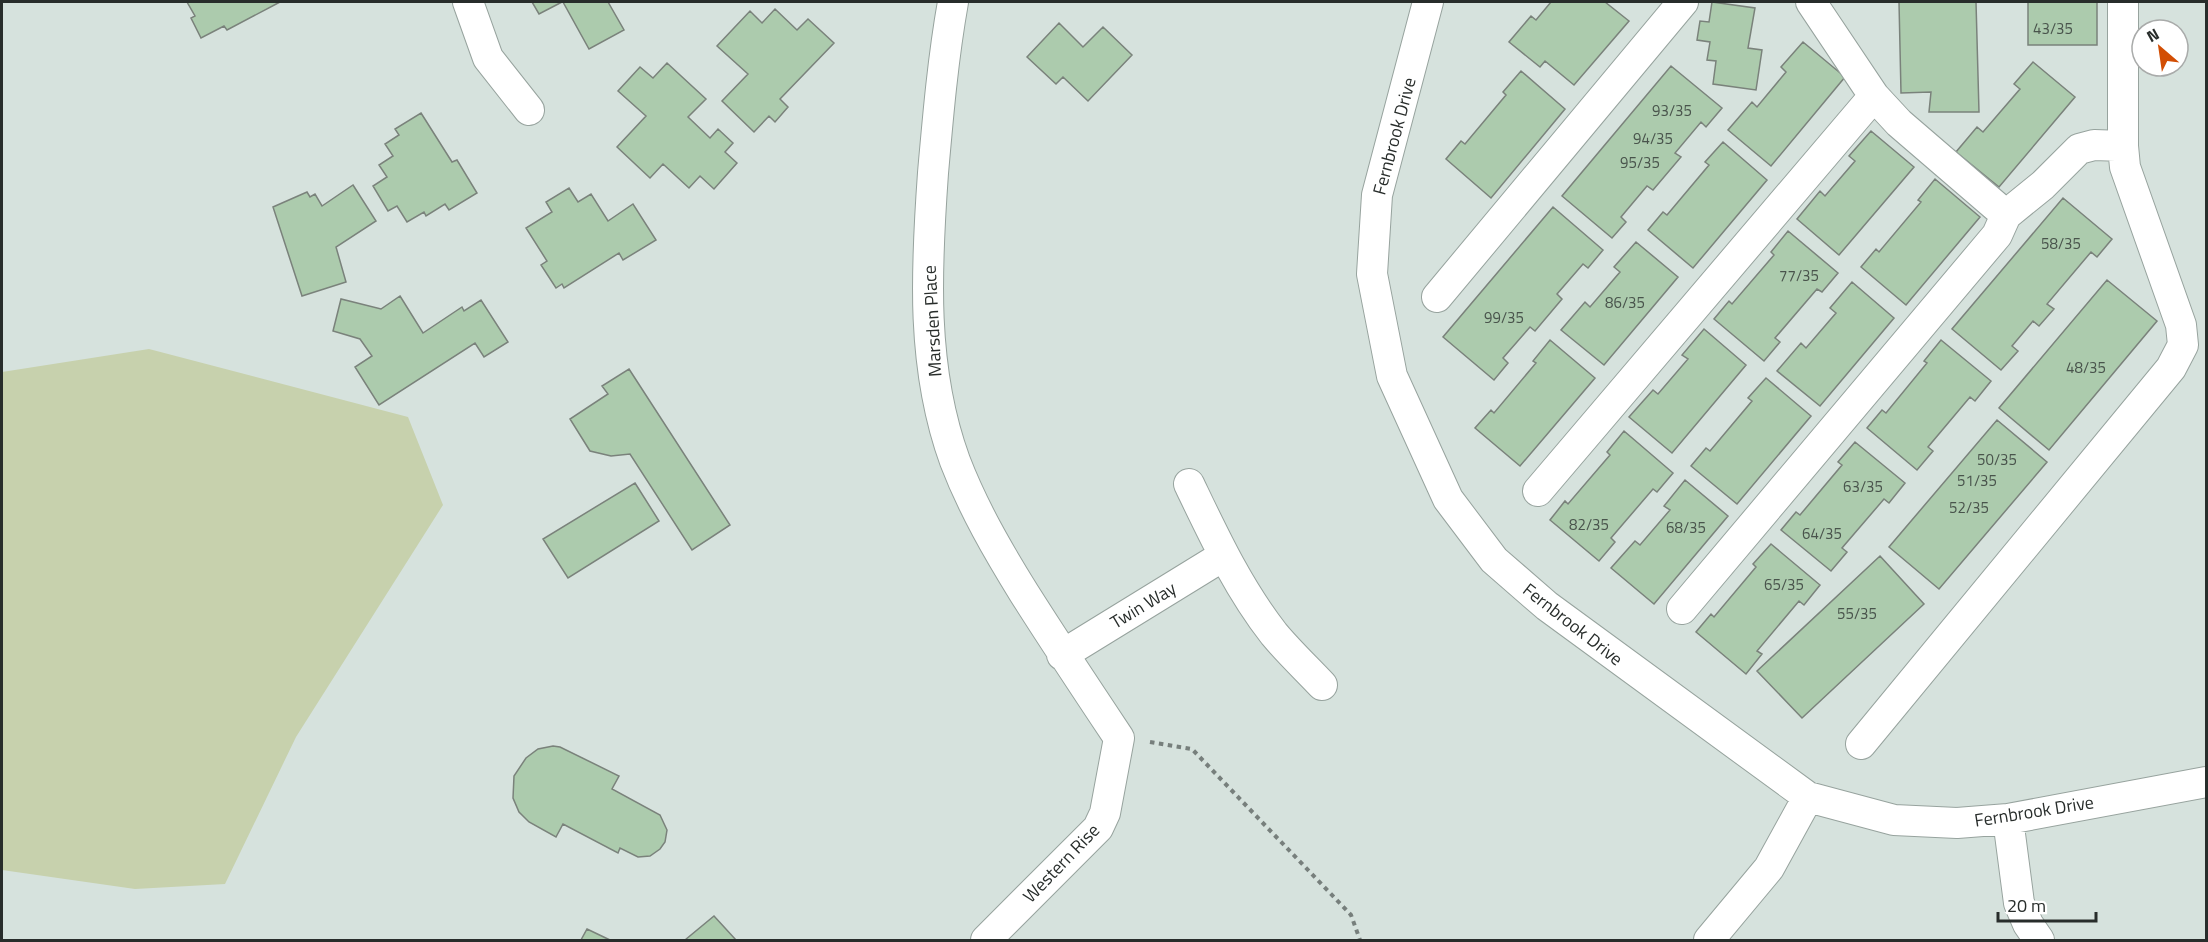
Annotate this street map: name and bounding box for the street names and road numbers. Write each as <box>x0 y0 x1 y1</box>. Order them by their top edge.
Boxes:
street label: Fernbrook Drive <box>1365 74 1423 198</box>
street label: Marsden Place <box>916 265 948 377</box>
street label: Twin Way <box>1105 575 1181 635</box>
street label: Fernbrook Drive <box>1517 576 1629 672</box>
street label: Fernbrook Drive <box>1972 788 2096 834</box>
street label: Western Rise <box>1016 817 1106 909</box>

